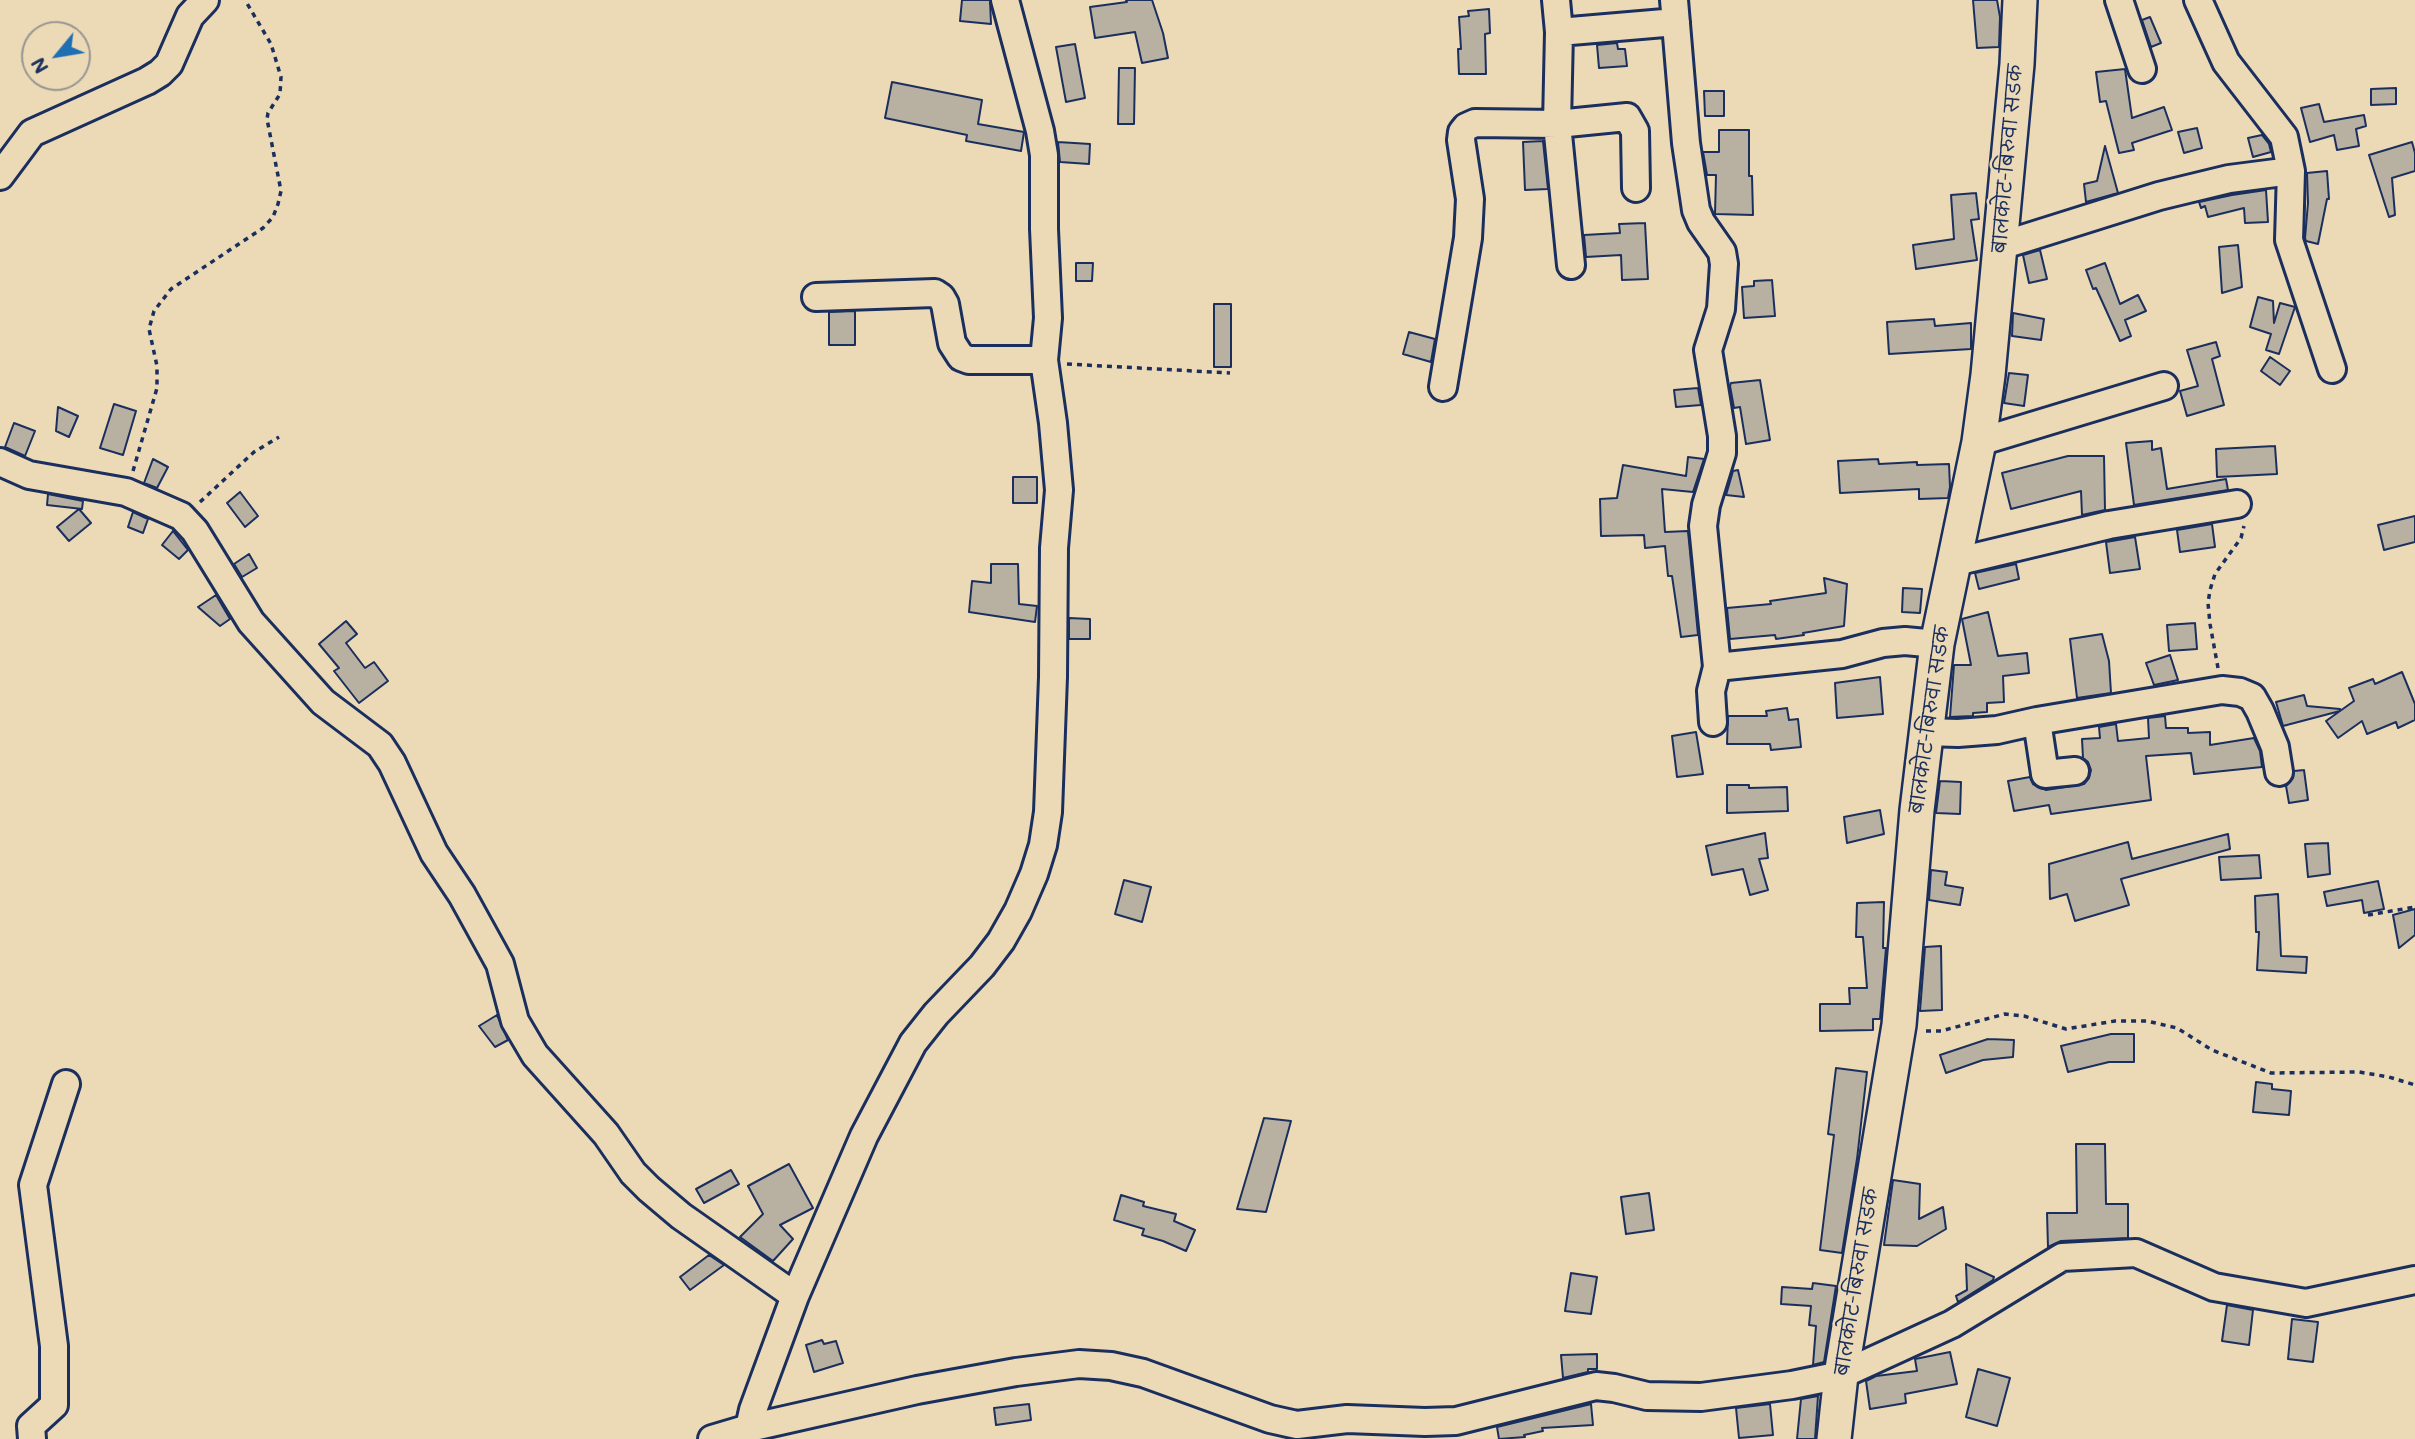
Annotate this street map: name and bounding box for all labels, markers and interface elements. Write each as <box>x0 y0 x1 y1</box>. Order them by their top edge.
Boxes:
north arrow <box>21 21 91 91</box>
text: N <box>25 53 54 78</box>
street label: बालकोट-बिरुवा सडक <box>1988 63 2028 255</box>
street label: बालकोट-बिरुवा सडक <box>1906 624 1954 816</box>
street label: बालकोट-बिरुवा सडक <box>1831 1186 1883 1378</box>

